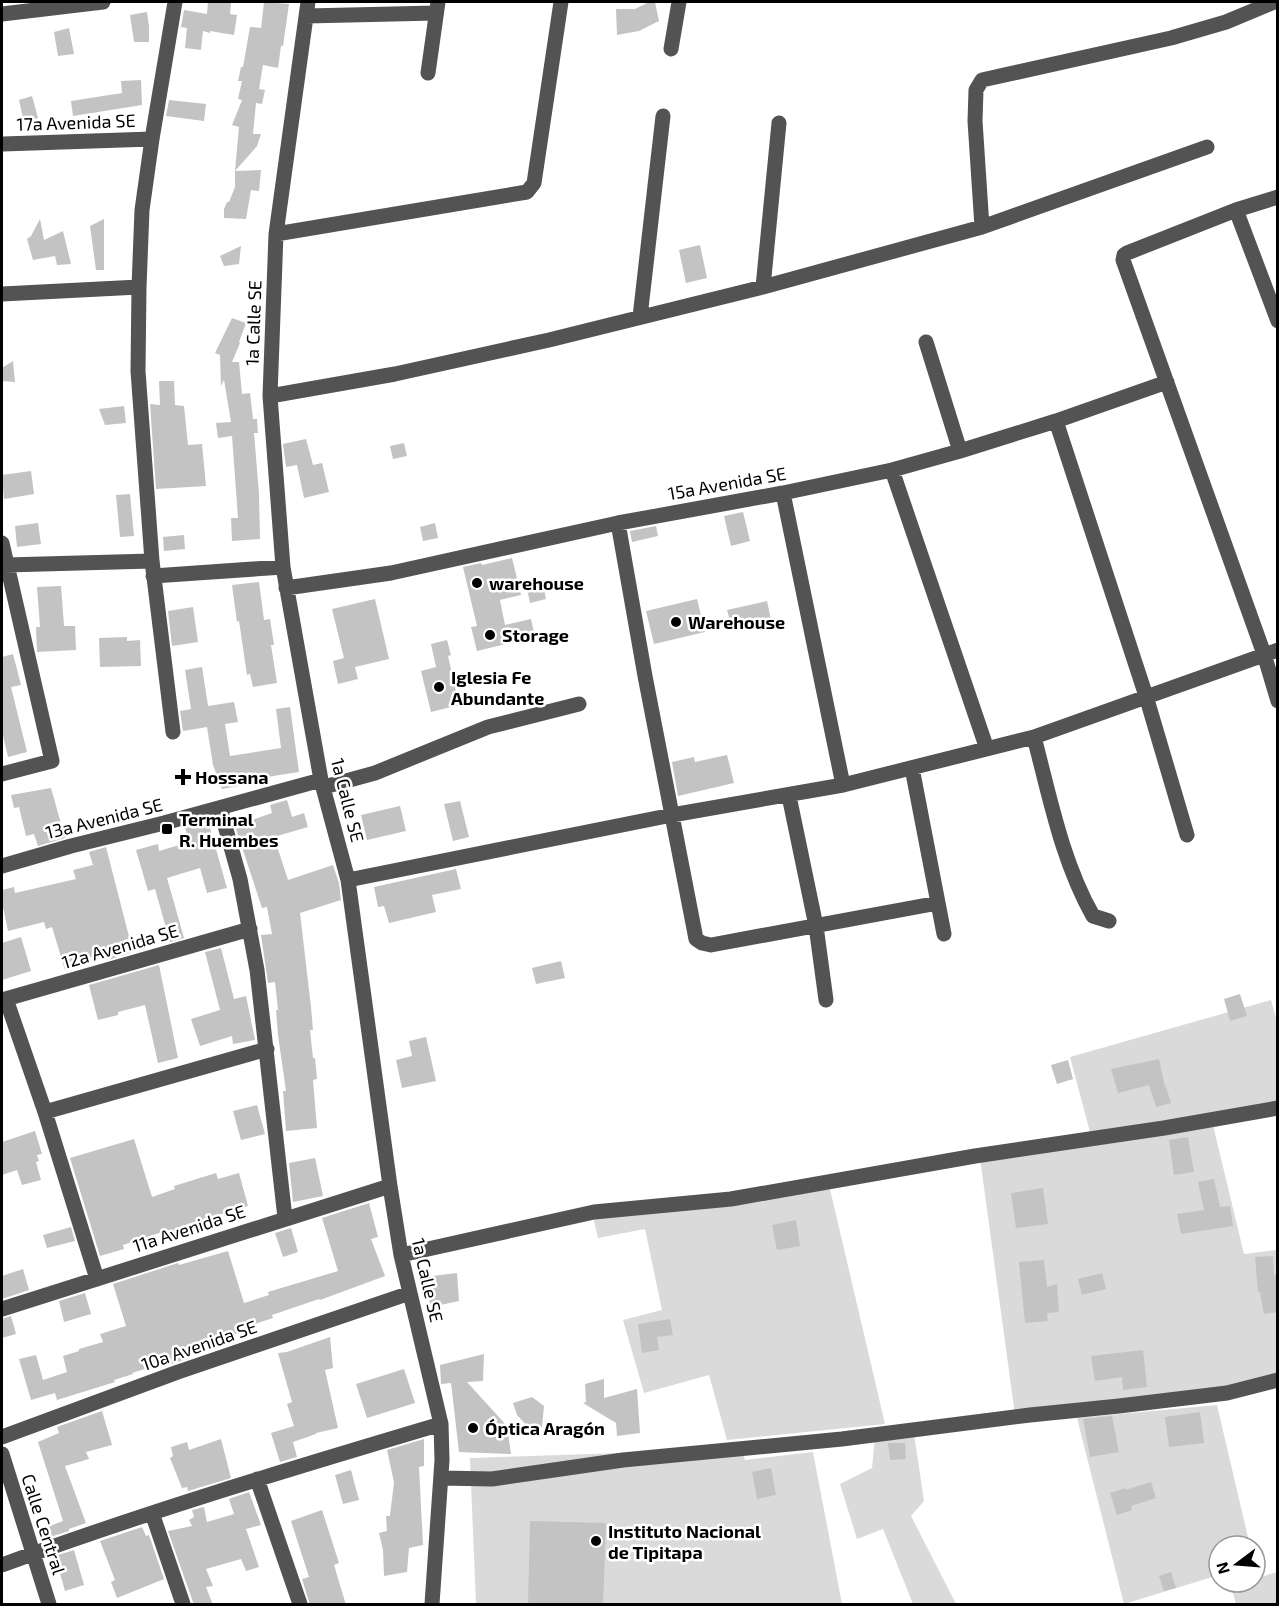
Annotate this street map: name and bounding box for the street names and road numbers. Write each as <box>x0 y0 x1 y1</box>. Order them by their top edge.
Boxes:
street label: 17a Avenida SE <box>16 109 136 135</box>
street label: 1a Calle SE <box>241 280 265 366</box>
street label: 15a Avenida SE <box>666 462 788 504</box>
street label: 1a Calle SE <box>327 756 369 844</box>
street label: 13a Avenida SE <box>43 793 165 843</box>
street label: 12a Avenida SE <box>59 919 181 973</box>
street label: 11a Avenida SE <box>130 1199 248 1257</box>
street label: 1a Calle SE <box>408 1236 448 1324</box>
street label: 10a Avenida SE <box>138 1315 260 1375</box>
street label: Calle Central <box>17 1471 71 1578</box>

